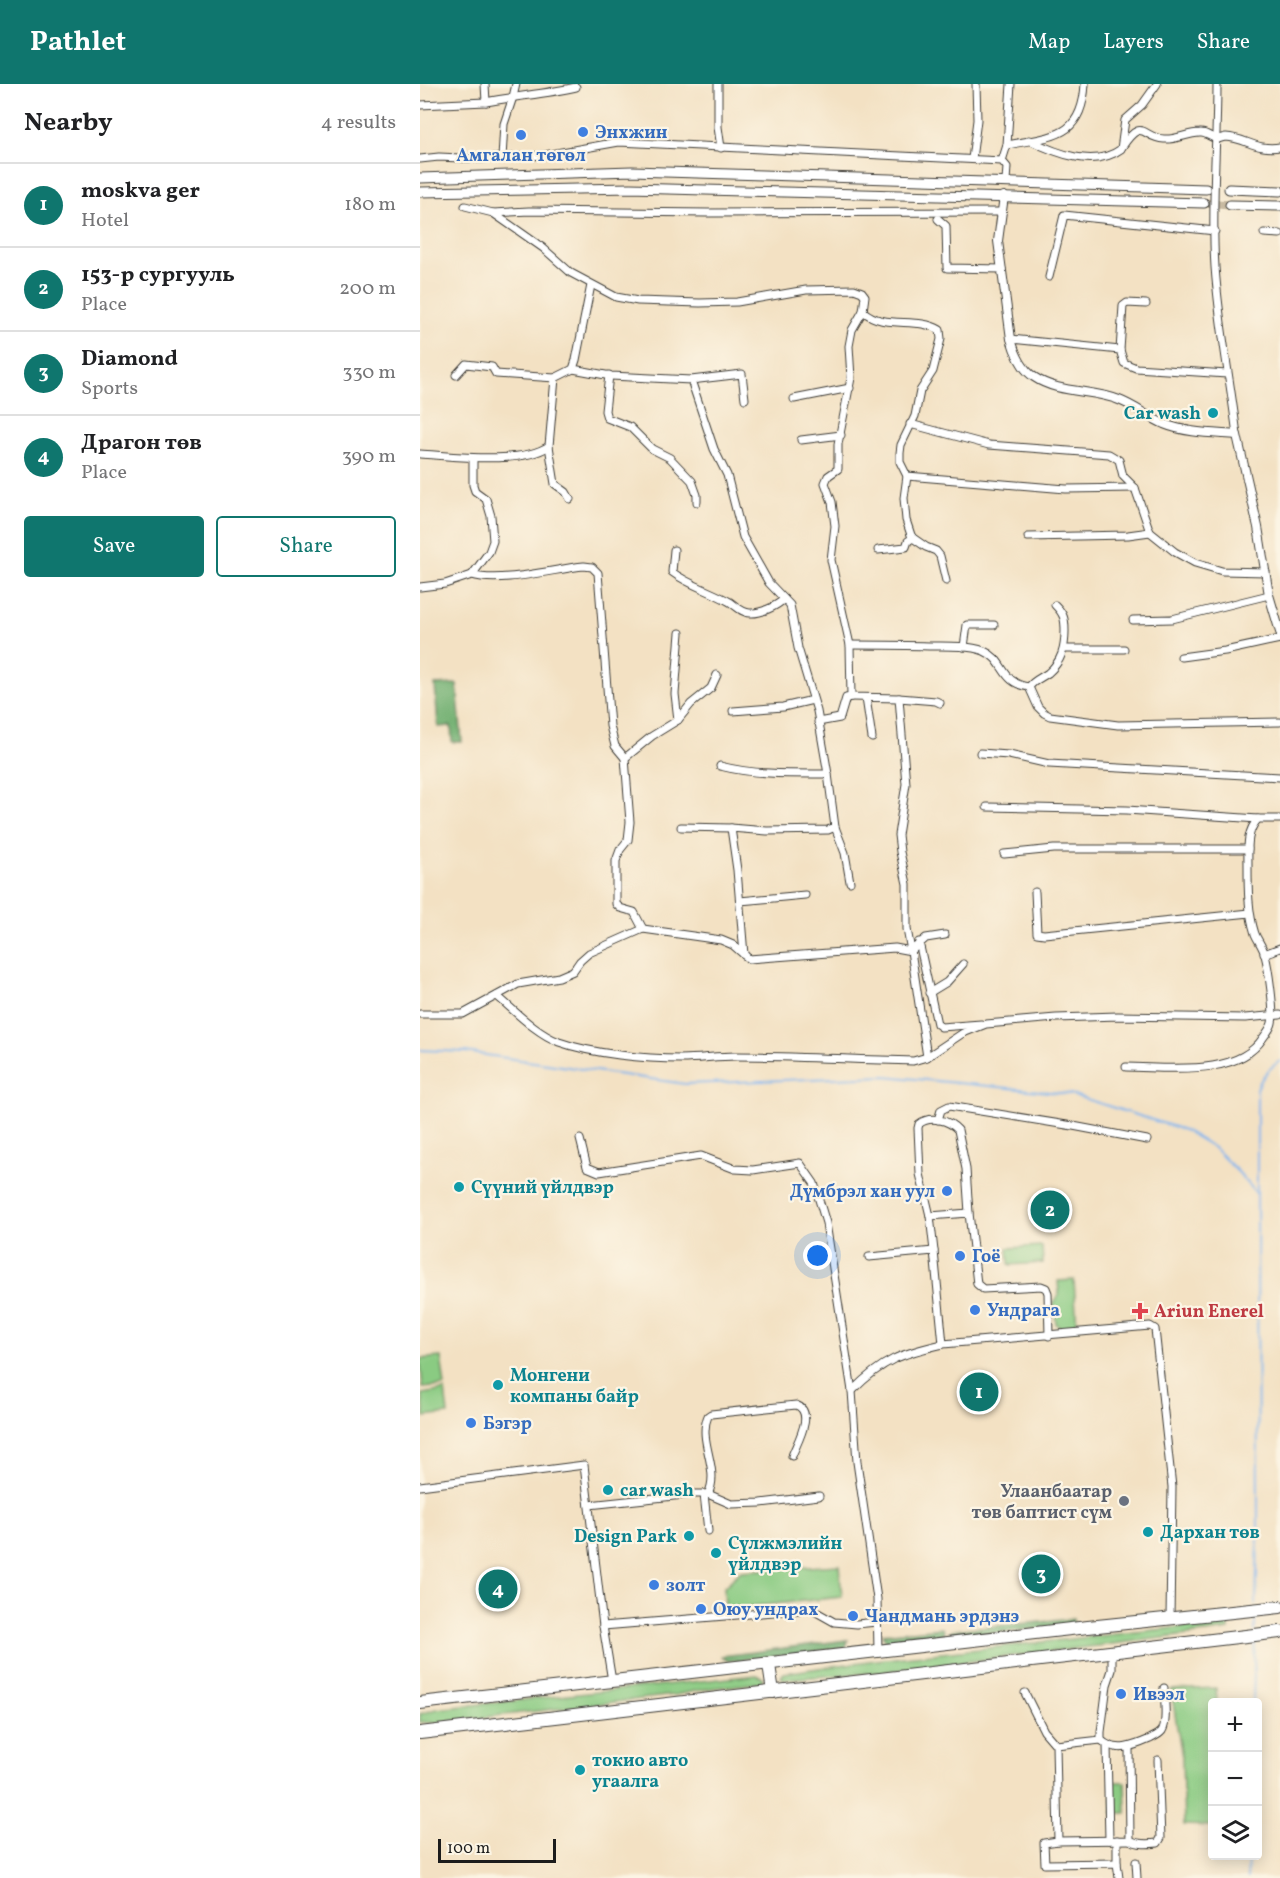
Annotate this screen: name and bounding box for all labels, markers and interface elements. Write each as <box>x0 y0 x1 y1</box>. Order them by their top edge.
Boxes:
text: Pathlet <box>30 23 126 62</box>
text: Map <box>1028 28 1070 57</box>
text: Layers <box>1103 28 1164 57</box>
text: Share <box>1197 28 1250 57</box>
text: Nearby <box>24 105 113 141</box>
text: 4 results <box>321 109 396 137</box>
place label: Энхжин <box>595 121 668 146</box>
marker: Энхжин <box>576 125 590 139</box>
marker: Амгалан төгөл <box>514 128 528 142</box>
place label: Амгалан төгөл <box>456 144 586 169</box>
text: moskva ger <box>81 176 200 207</box>
text: 1 <box>39 191 48 219</box>
text: 180 m <box>344 191 396 219</box>
text: Hotel <box>81 207 129 235</box>
text: 153-р сургууль <box>81 260 235 291</box>
text: 2 <box>38 275 49 303</box>
text: 200 m <box>339 275 396 303</box>
text: Place <box>81 291 127 319</box>
text: Diamond <box>81 344 178 375</box>
text: 3 <box>38 359 49 387</box>
text: 330 m <box>342 359 396 387</box>
text: Sports <box>81 375 138 403</box>
place label: Car wash <box>1124 402 1201 427</box>
marker: Car wash <box>1206 406 1220 420</box>
text: Драгон төв <box>81 428 202 459</box>
text: 4 <box>37 443 50 471</box>
text: 390 m <box>342 443 396 471</box>
text: Place <box>81 459 127 487</box>
button: Save <box>24 516 204 577</box>
button: Share <box>216 516 396 577</box>
place label: Сүүний үйлдвэр <box>471 1176 614 1201</box>
marker: Сүүний үйлдвэр <box>452 1180 466 1194</box>
place label: Дүмбрэл хан уул <box>790 1180 935 1205</box>
marker: Дүмбрэл хан уул <box>940 1184 954 1198</box>
pin: 2 <box>1030 1188 1070 1232</box>
your location <box>803 1241 832 1270</box>
place label: Гоё <box>972 1245 1000 1270</box>
marker: Гоё <box>953 1249 967 1263</box>
place label: Ундрага <box>987 1299 1060 1324</box>
place label: Ariun Enerel <box>1154 1300 1264 1325</box>
marker: Ariun Enerel <box>1131 1302 1149 1320</box>
marker: Ундрага <box>968 1303 982 1317</box>
place label: Монгени компаны байр <box>510 1364 639 1410</box>
pin: 1 <box>960 1370 998 1414</box>
marker: Монгени компаны байр <box>491 1378 505 1392</box>
place label: Бэгэр <box>483 1412 532 1437</box>
marker: Бэгэр <box>464 1416 478 1430</box>
place label: car wash <box>620 1479 694 1504</box>
place label: Улаанбаатар төв баптист сүм <box>971 1480 1113 1526</box>
marker: car wash <box>601 1483 615 1497</box>
marker: Улаанбаатар төв баптист сүм <box>1117 1494 1131 1508</box>
place label: Дархан төв <box>1160 1521 1260 1546</box>
place label: Design Park <box>574 1525 677 1550</box>
marker: Дархан төв <box>1141 1525 1155 1539</box>
marker: Design Park <box>682 1529 696 1543</box>
place label: Сүлжмэлийн үйлдвэр <box>728 1532 842 1578</box>
marker: Сүлжмэлийн үйлдвэр <box>709 1546 723 1560</box>
pin: 3 <box>1022 1552 1060 1596</box>
pin: 4 <box>478 1566 518 1612</box>
place label: золт <box>666 1574 706 1599</box>
marker: золт <box>647 1578 661 1592</box>
place label: Оюу ундрах <box>713 1598 818 1623</box>
marker: Оюу ундрах <box>694 1602 708 1616</box>
place label: Чандмань эрдэнэ <box>865 1605 1019 1630</box>
marker: Чандмань эрдэнэ <box>846 1609 860 1623</box>
place label: Ивээл <box>1133 1683 1185 1708</box>
marker: Ивээл <box>1114 1687 1128 1701</box>
map controls <box>1208 1698 1262 1860</box>
button: + <box>1208 1698 1262 1752</box>
place label: токио авто угаалга <box>592 1749 688 1795</box>
button: − <box>1208 1752 1262 1806</box>
marker: токио авто угаалга <box>573 1763 587 1777</box>
button: layers <box>1208 1806 1262 1860</box>
scale bar <box>438 1836 556 1864</box>
text: 100 m <box>447 1838 490 1860</box>

